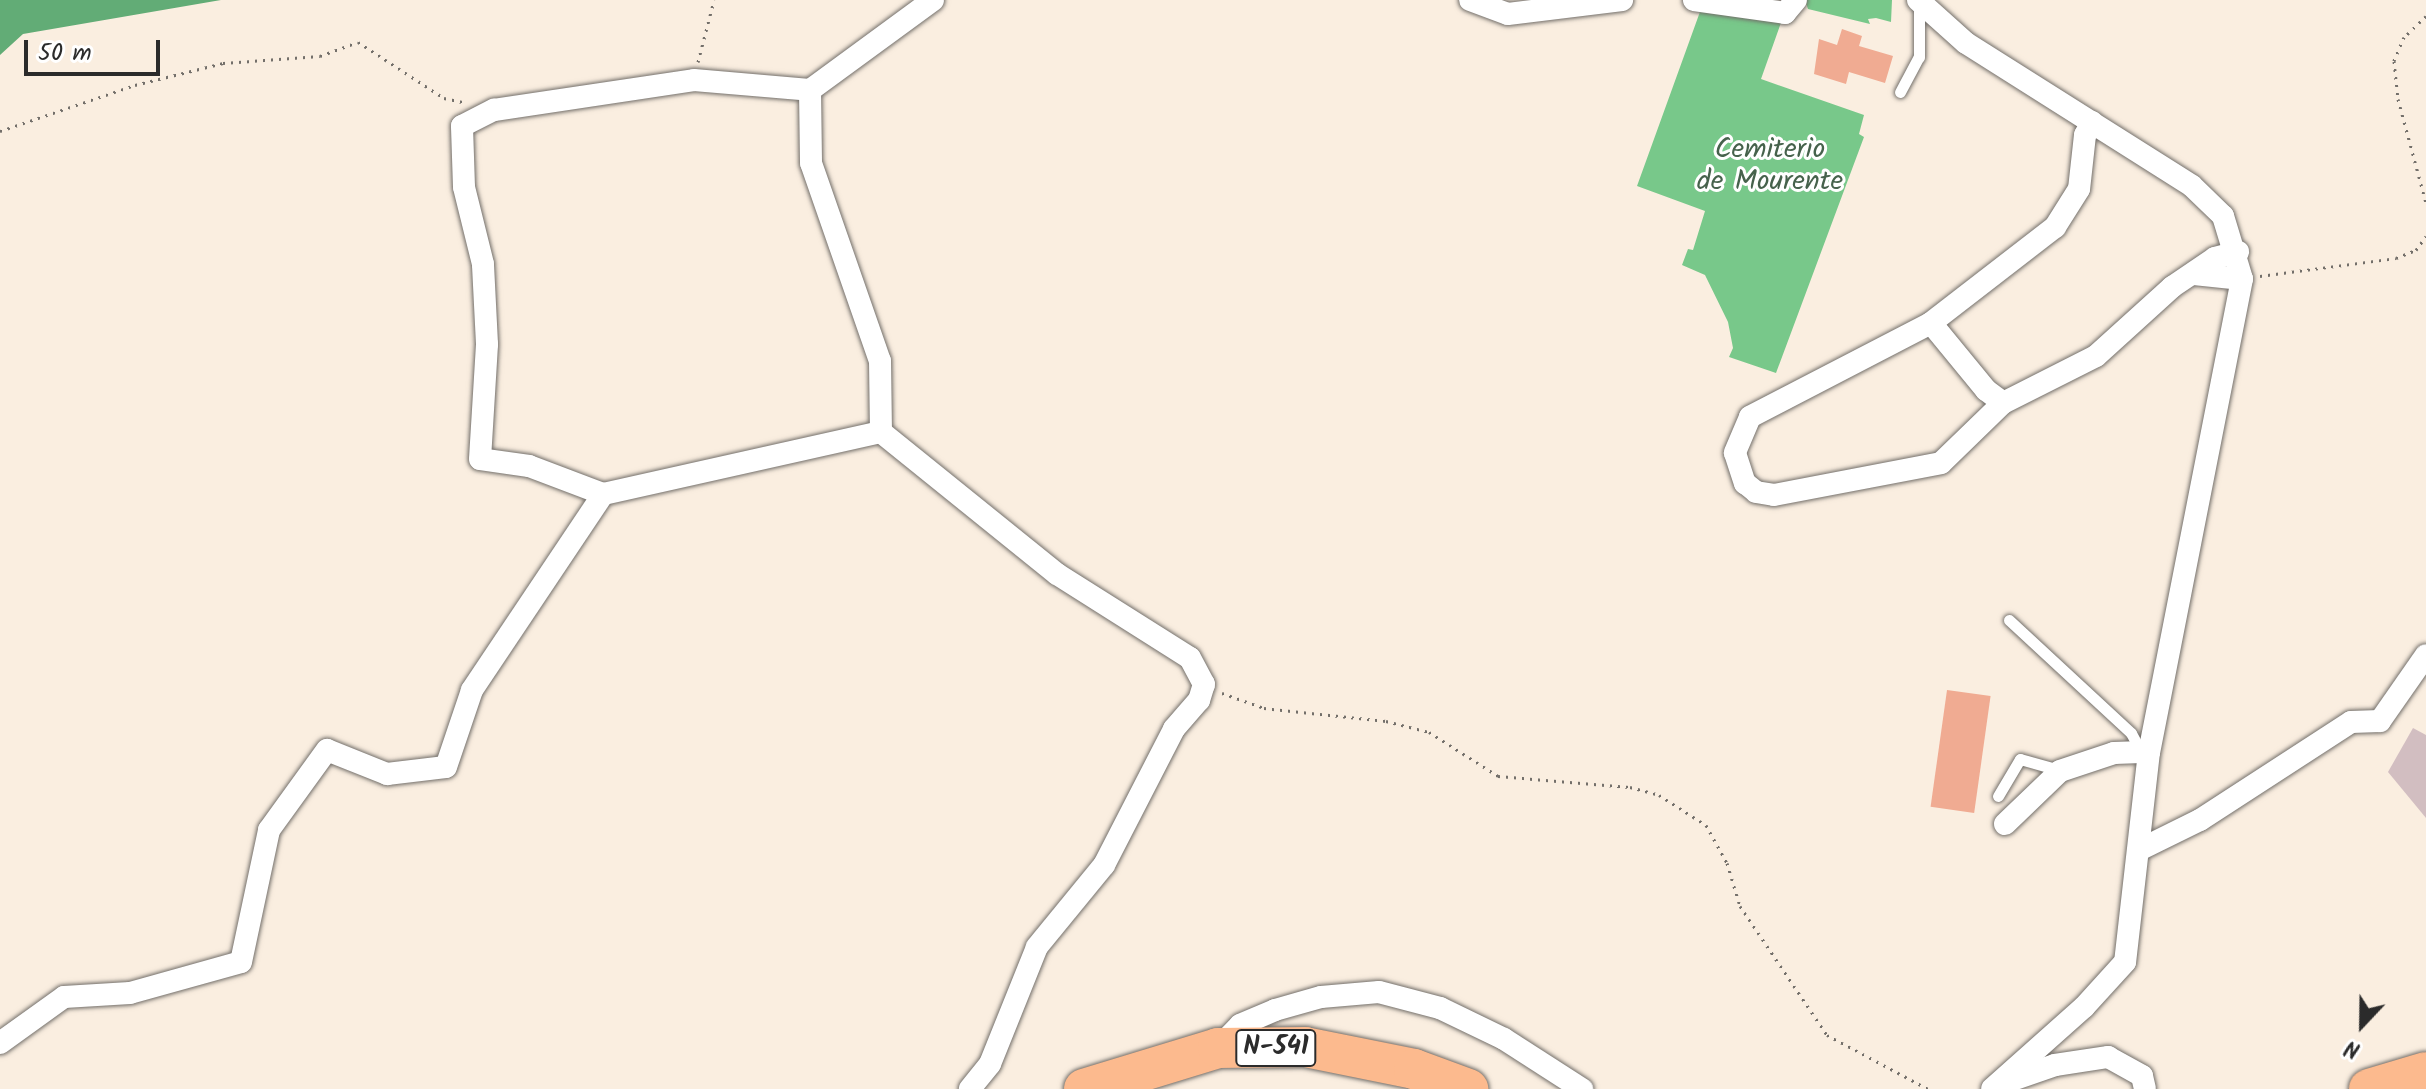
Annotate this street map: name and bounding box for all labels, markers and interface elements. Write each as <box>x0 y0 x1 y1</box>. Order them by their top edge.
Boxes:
scale bar <box>28 24 164 74</box>
text: 50 m <box>38 34 92 73</box>
park label: Cemiterio de Mourente <box>1697 133 1843 199</box>
north arrow <box>2322 985 2402 1065</box>
road number: N-541 <box>1234 1026 1318 1070</box>
text: N <box>2340 1029 2366 1067</box>

